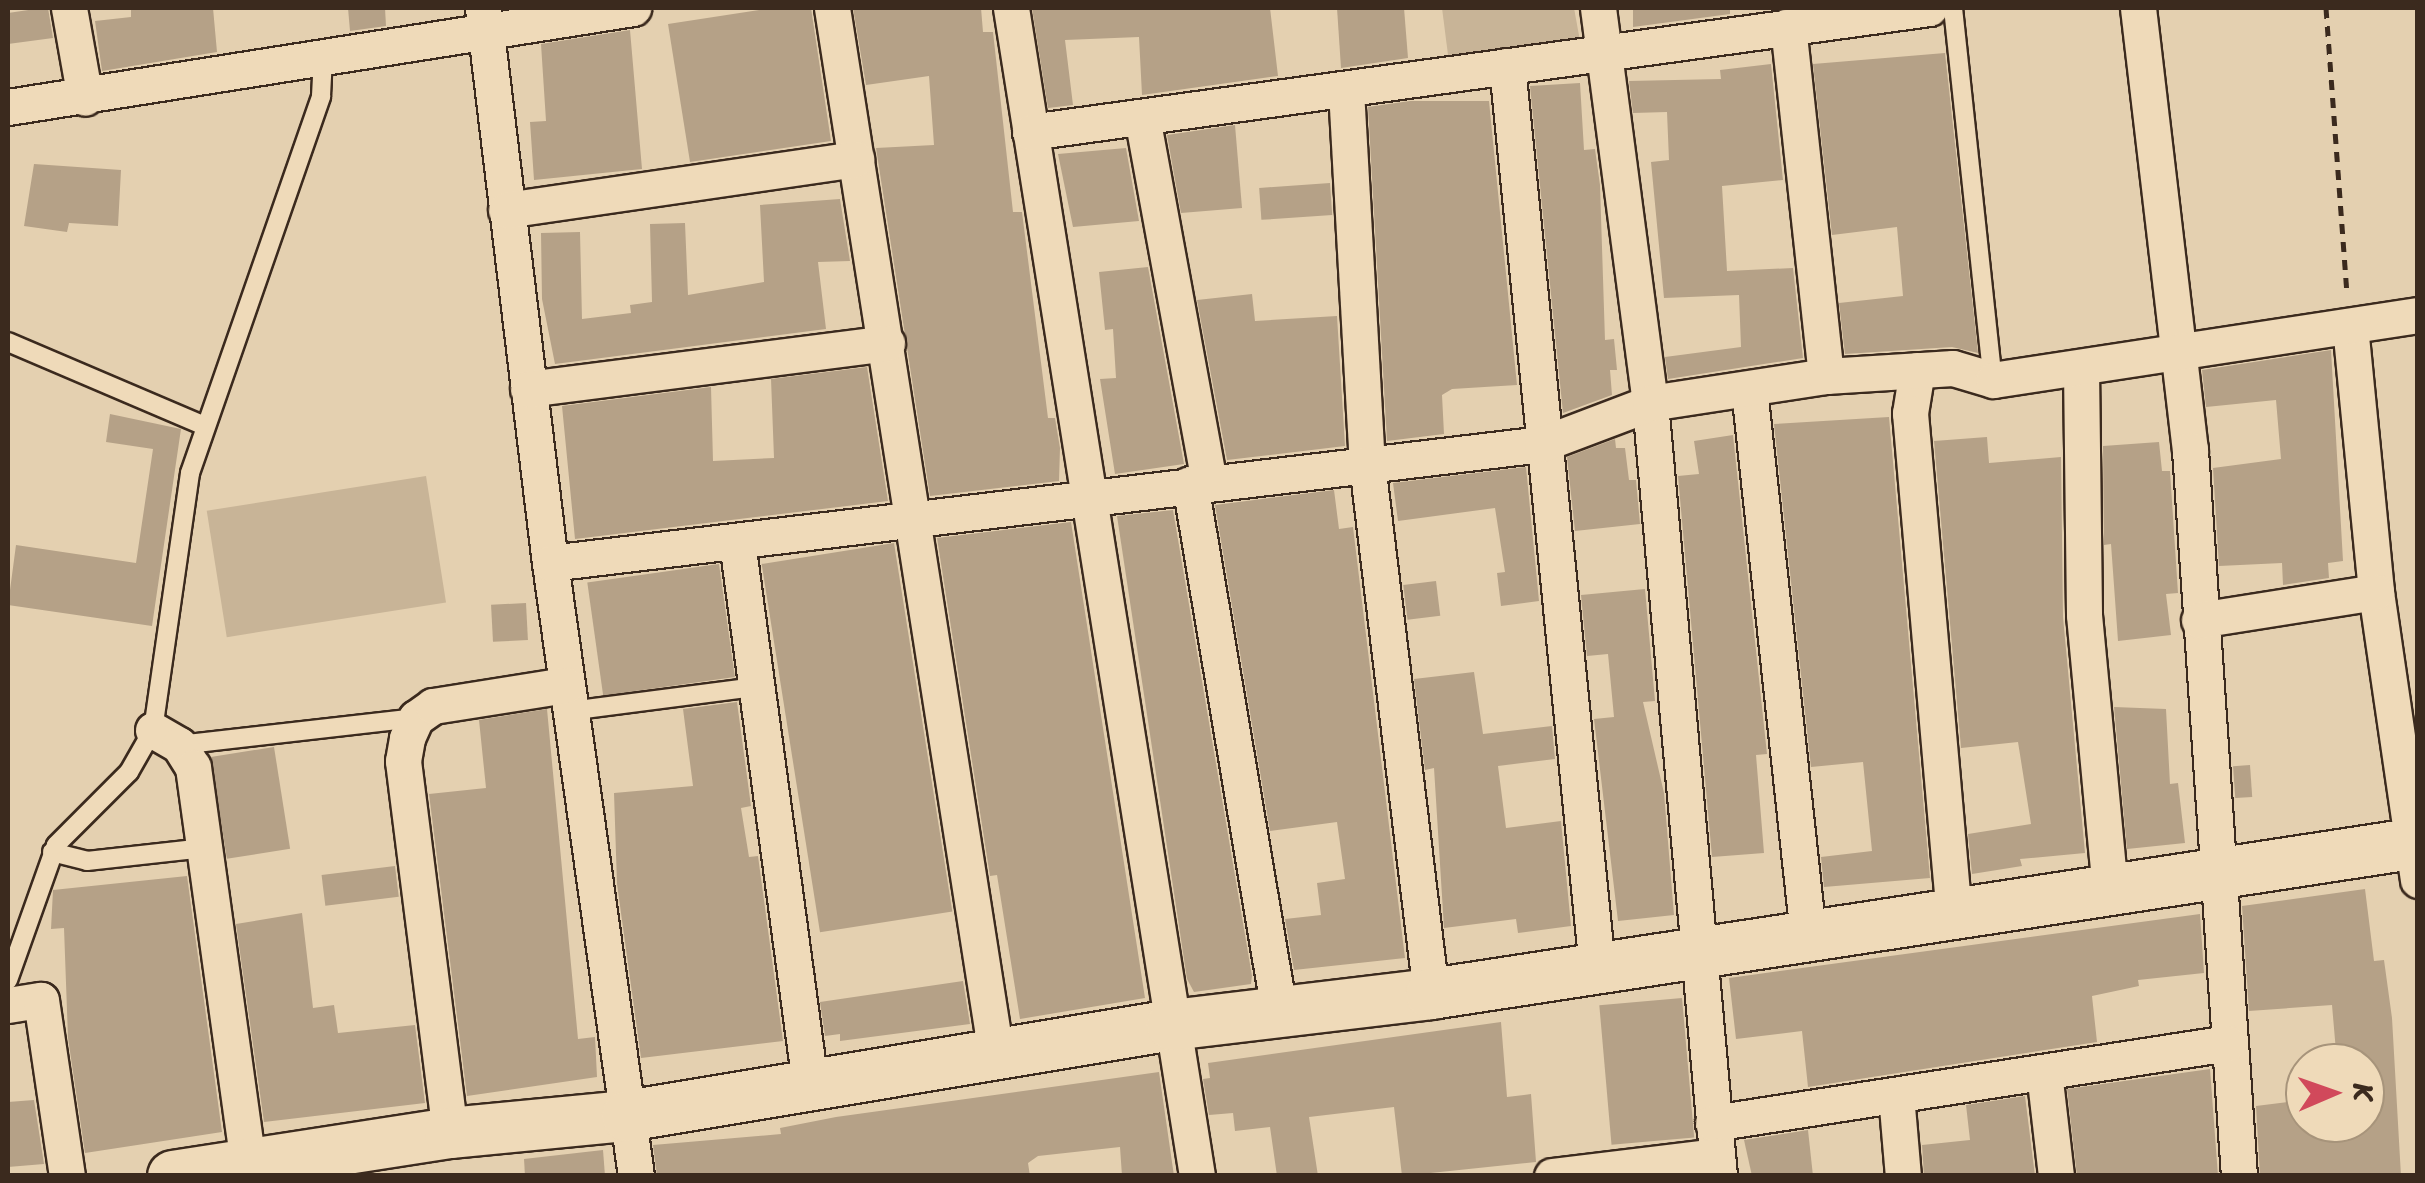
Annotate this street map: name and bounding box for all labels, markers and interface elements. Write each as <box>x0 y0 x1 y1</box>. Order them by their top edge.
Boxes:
north arrow <box>2285 1043 2385 1143</box>
text: K <box>2339 1083 2388 1101</box>

